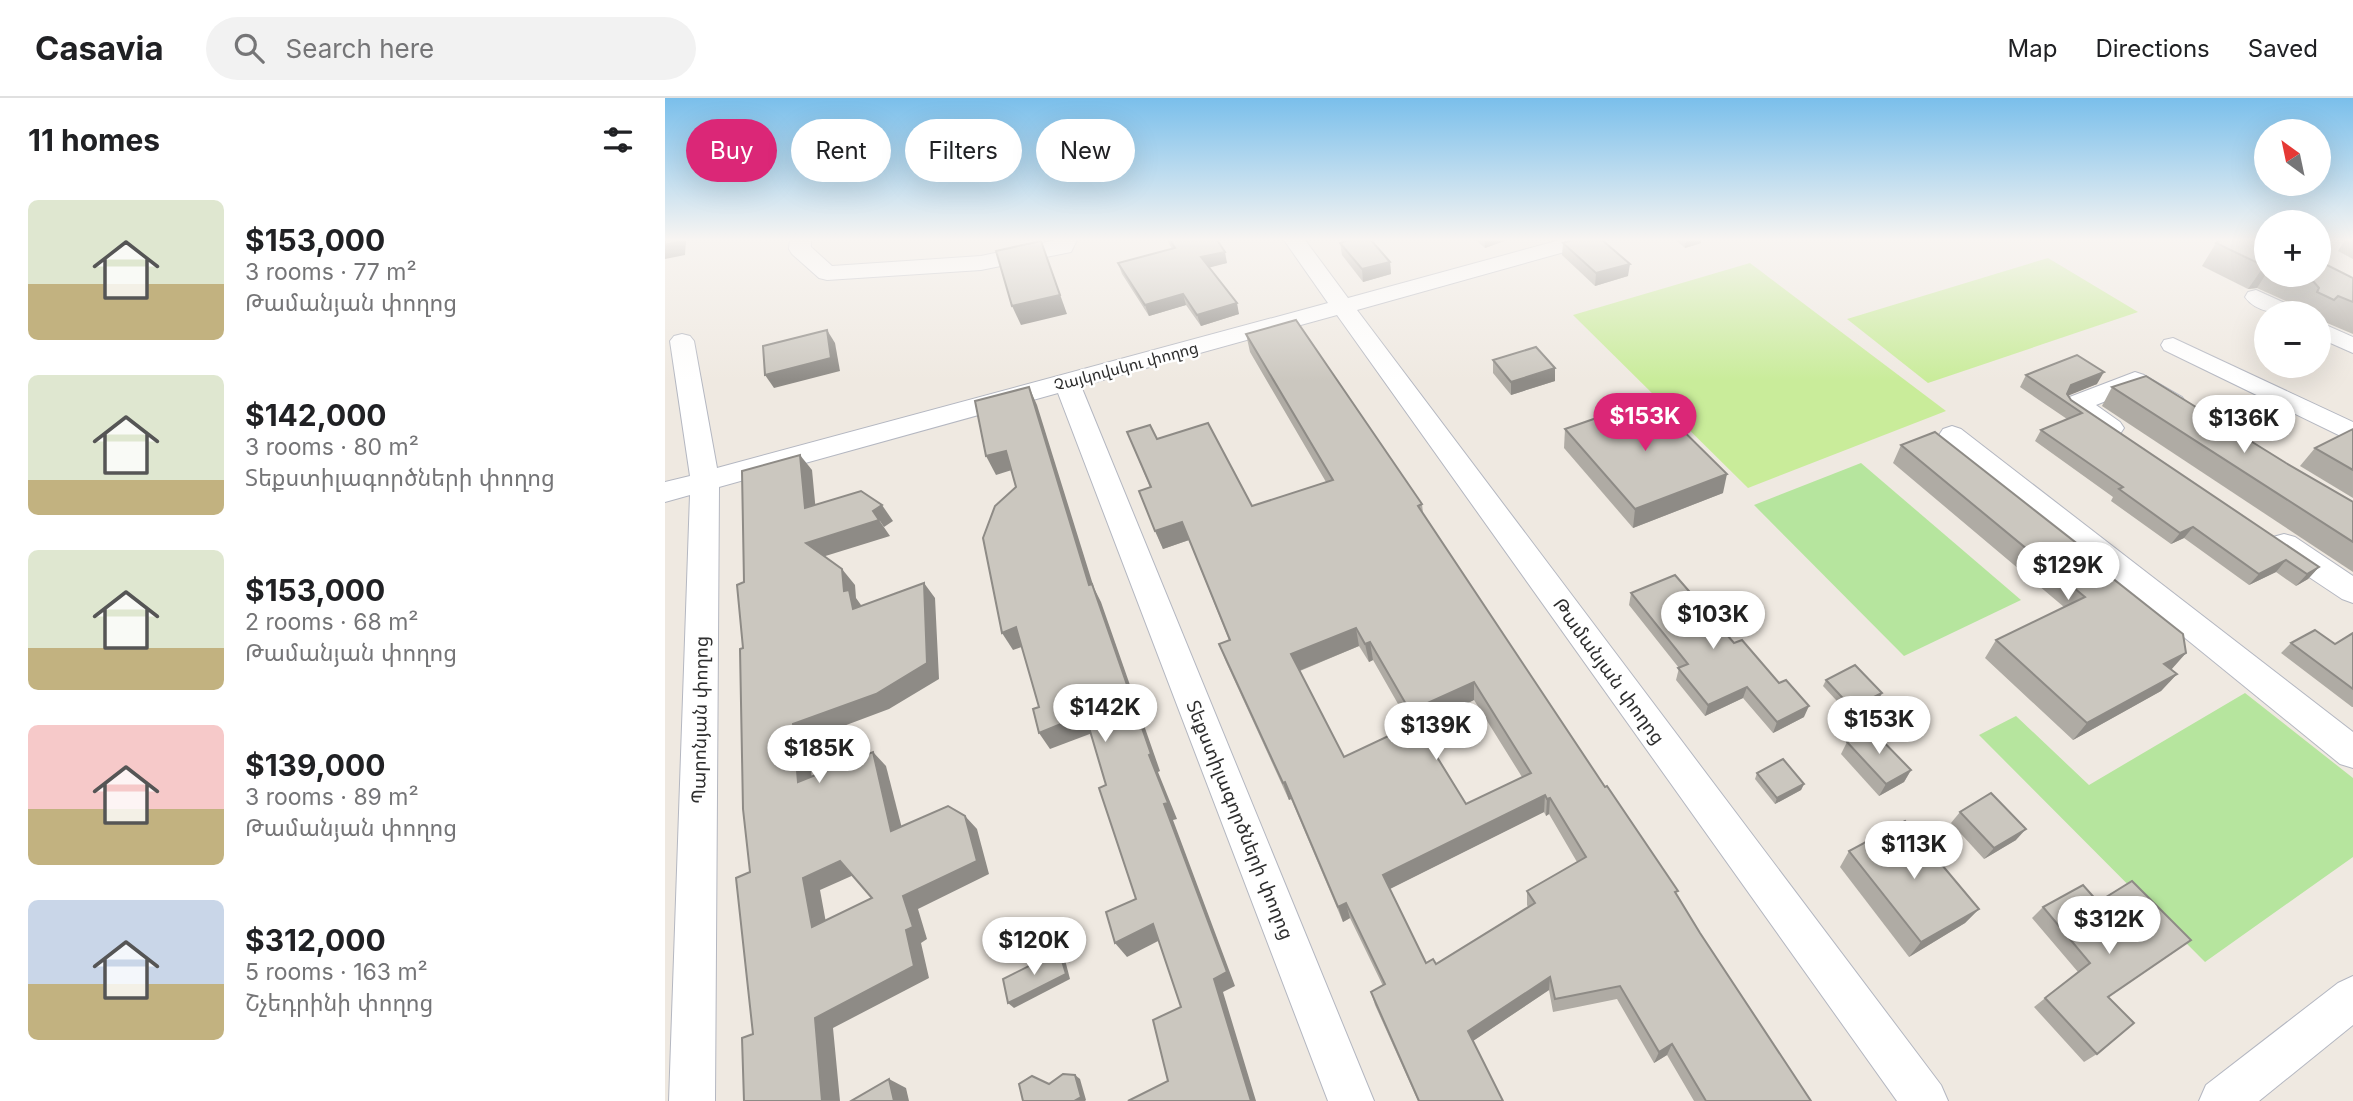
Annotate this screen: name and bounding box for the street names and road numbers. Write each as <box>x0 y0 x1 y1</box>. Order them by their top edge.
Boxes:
street label: Չայկովսկու փողոց <box>1052 337 1200 395</box>
street label: Թամանյան փողոց <box>1548 593 1670 749</box>
street label: Պարոնյան փողոց <box>687 636 713 804</box>
street label: Տեքստիլագործների փողոց <box>1181 697 1299 943</box>

